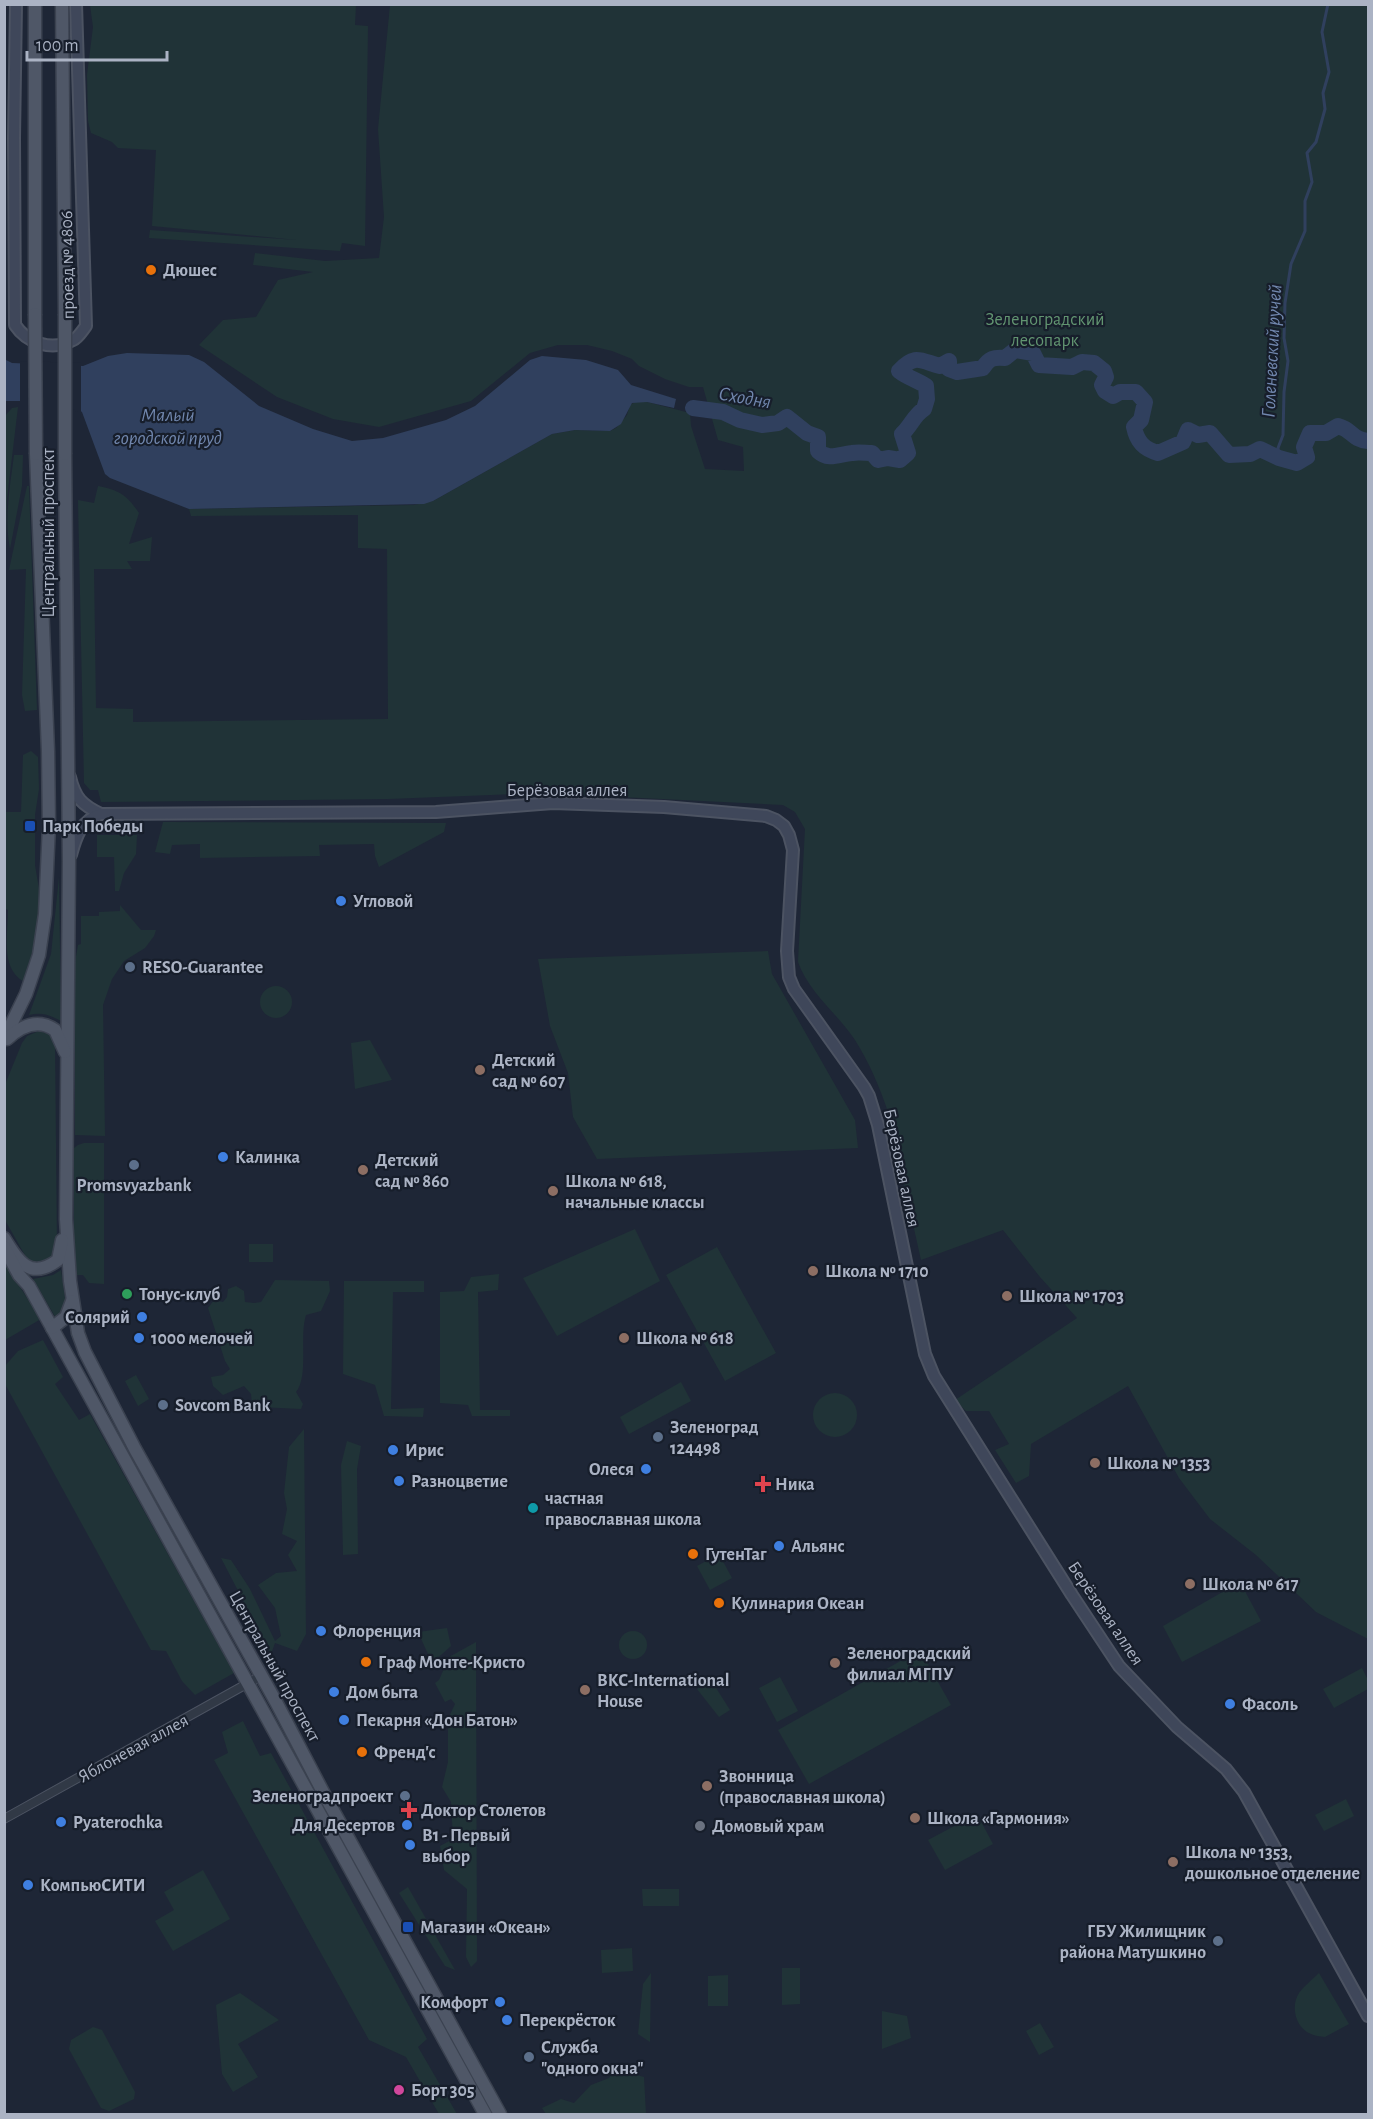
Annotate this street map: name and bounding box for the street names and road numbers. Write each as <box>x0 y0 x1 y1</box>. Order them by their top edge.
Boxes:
street label: проезд № 4806 <box>58 211 78 319</box>
street label: Центральный проспект <box>40 448 58 618</box>
street label: Берёзовая аллея <box>507 782 627 800</box>
street label: Берёзовая аллея <box>880 1107 922 1229</box>
street label: Берёзовая аллея <box>1064 1558 1146 1669</box>
street label: Центральный проспект <box>225 1588 323 1745</box>
street label: Яблоневая аллея <box>75 1710 192 1787</box>

